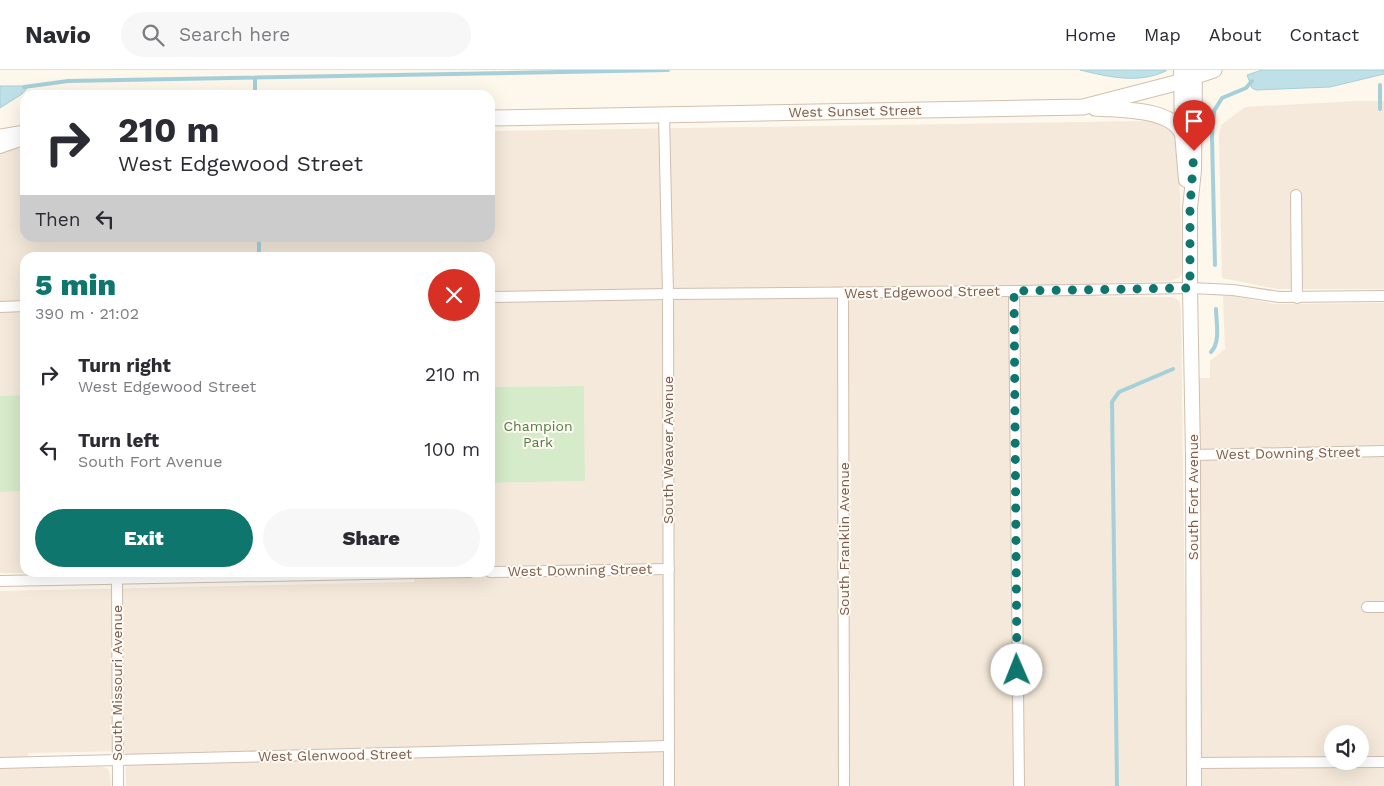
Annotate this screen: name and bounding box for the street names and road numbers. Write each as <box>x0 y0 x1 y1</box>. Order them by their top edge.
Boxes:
street label: West Sunset Street <box>788 102 922 120</box>
street label: West Edgewood Street <box>844 283 1000 301</box>
street label: South Weaver Avenue <box>660 376 676 524</box>
street label: South Fort Avenue <box>1185 434 1201 560</box>
street label: West Downing Street <box>1216 444 1360 462</box>
street label: South Franklin Avenue <box>836 462 852 616</box>
street label: West Downing Street <box>508 561 652 579</box>
street label: South Missouri Avenue <box>109 605 125 761</box>
street label: West Glenwood Street <box>258 746 412 764</box>

